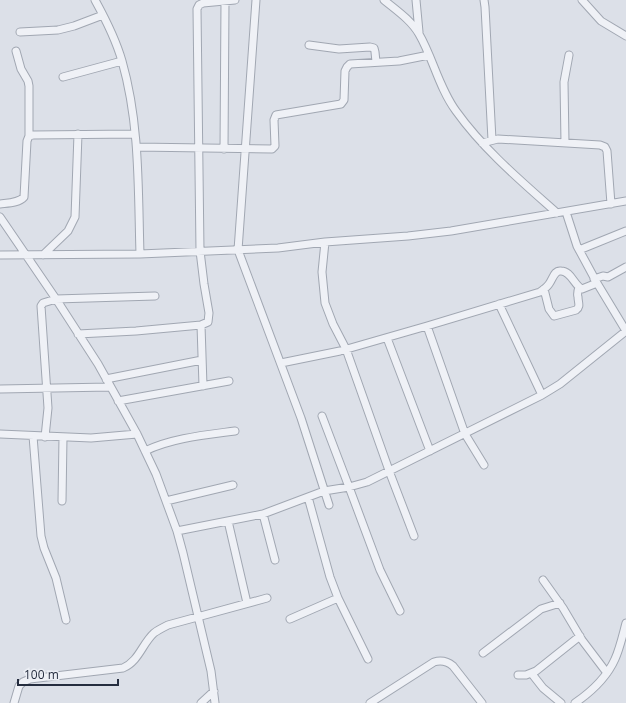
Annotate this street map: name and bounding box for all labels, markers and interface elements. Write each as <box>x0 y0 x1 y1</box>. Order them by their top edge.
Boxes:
scale bar <box>18 661 118 687</box>
text: 100 m <box>24 666 59 683</box>

